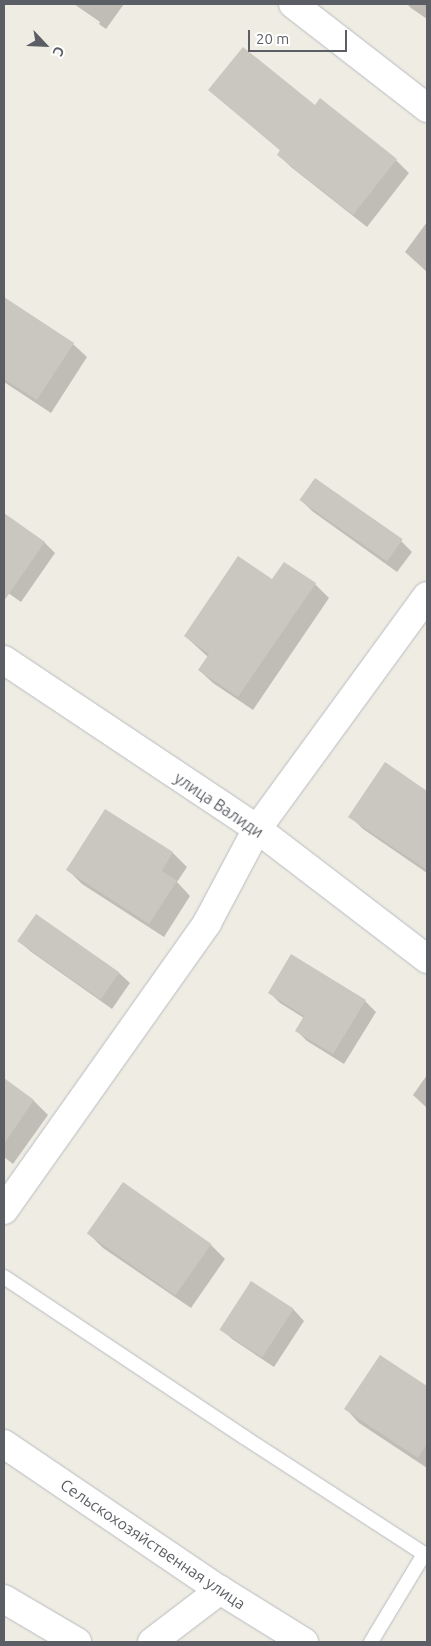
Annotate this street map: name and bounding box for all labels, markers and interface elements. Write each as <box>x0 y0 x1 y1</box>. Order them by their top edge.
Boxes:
north arrow <box>20 20 70 70</box>
scale bar <box>251 20 350 52</box>
text: 20 m <box>256 30 289 47</box>
text: С <box>49 44 68 59</box>
street label: улица Валиди <box>171 768 267 842</box>
street label: Сельскохозяйственная улица <box>57 1475 249 1613</box>

